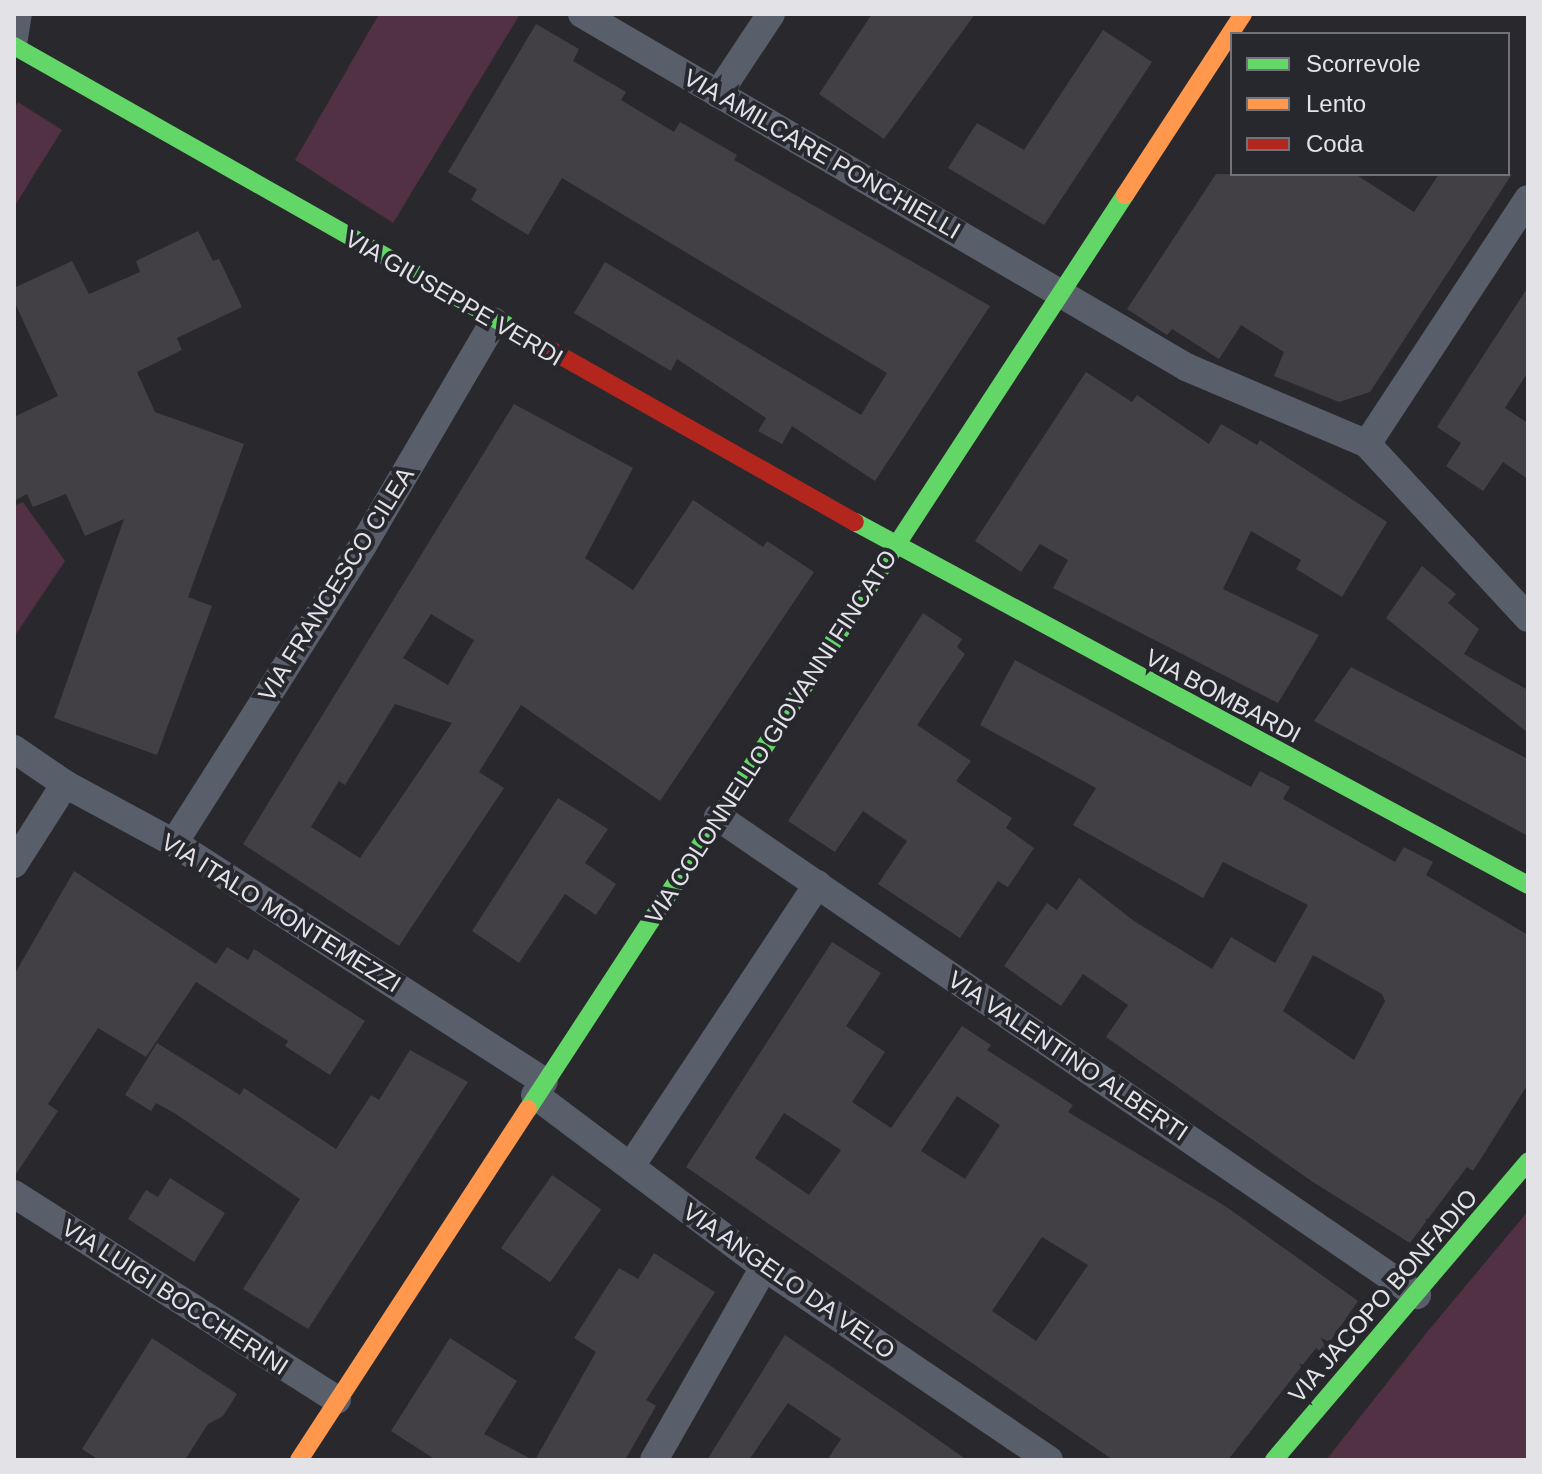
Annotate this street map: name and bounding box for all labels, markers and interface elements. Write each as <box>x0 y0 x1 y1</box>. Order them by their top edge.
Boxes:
legend <box>1230 32 1510 176</box>
text: Scorrevole <box>1306 50 1421 77</box>
street label: VIA AMILCARE PONCHIELLI <box>677 62 967 246</box>
text: Lento <box>1306 90 1366 117</box>
text: Coda <box>1306 130 1363 157</box>
street label: VIA GIUSEPPE VERDI <box>339 224 569 372</box>
street label: VIA FRANCESCO CILEA <box>252 461 420 707</box>
street label: VIA COLONNELLO GIOVANNI FINCATO <box>639 544 903 930</box>
street label: VIA BOMBARDI <box>1140 643 1306 749</box>
street label: VIA ITALO MONTEMEZZI <box>155 827 407 999</box>
street label: VIA VALENTINO ALBERTI <box>941 964 1195 1148</box>
street label: VIA JACOPO BONFADIO <box>1282 1183 1484 1409</box>
street label: VIA ANGELO DA VELO <box>676 1196 902 1366</box>
street label: VIA LUIGI BOCCHERINI <box>56 1213 294 1381</box>

